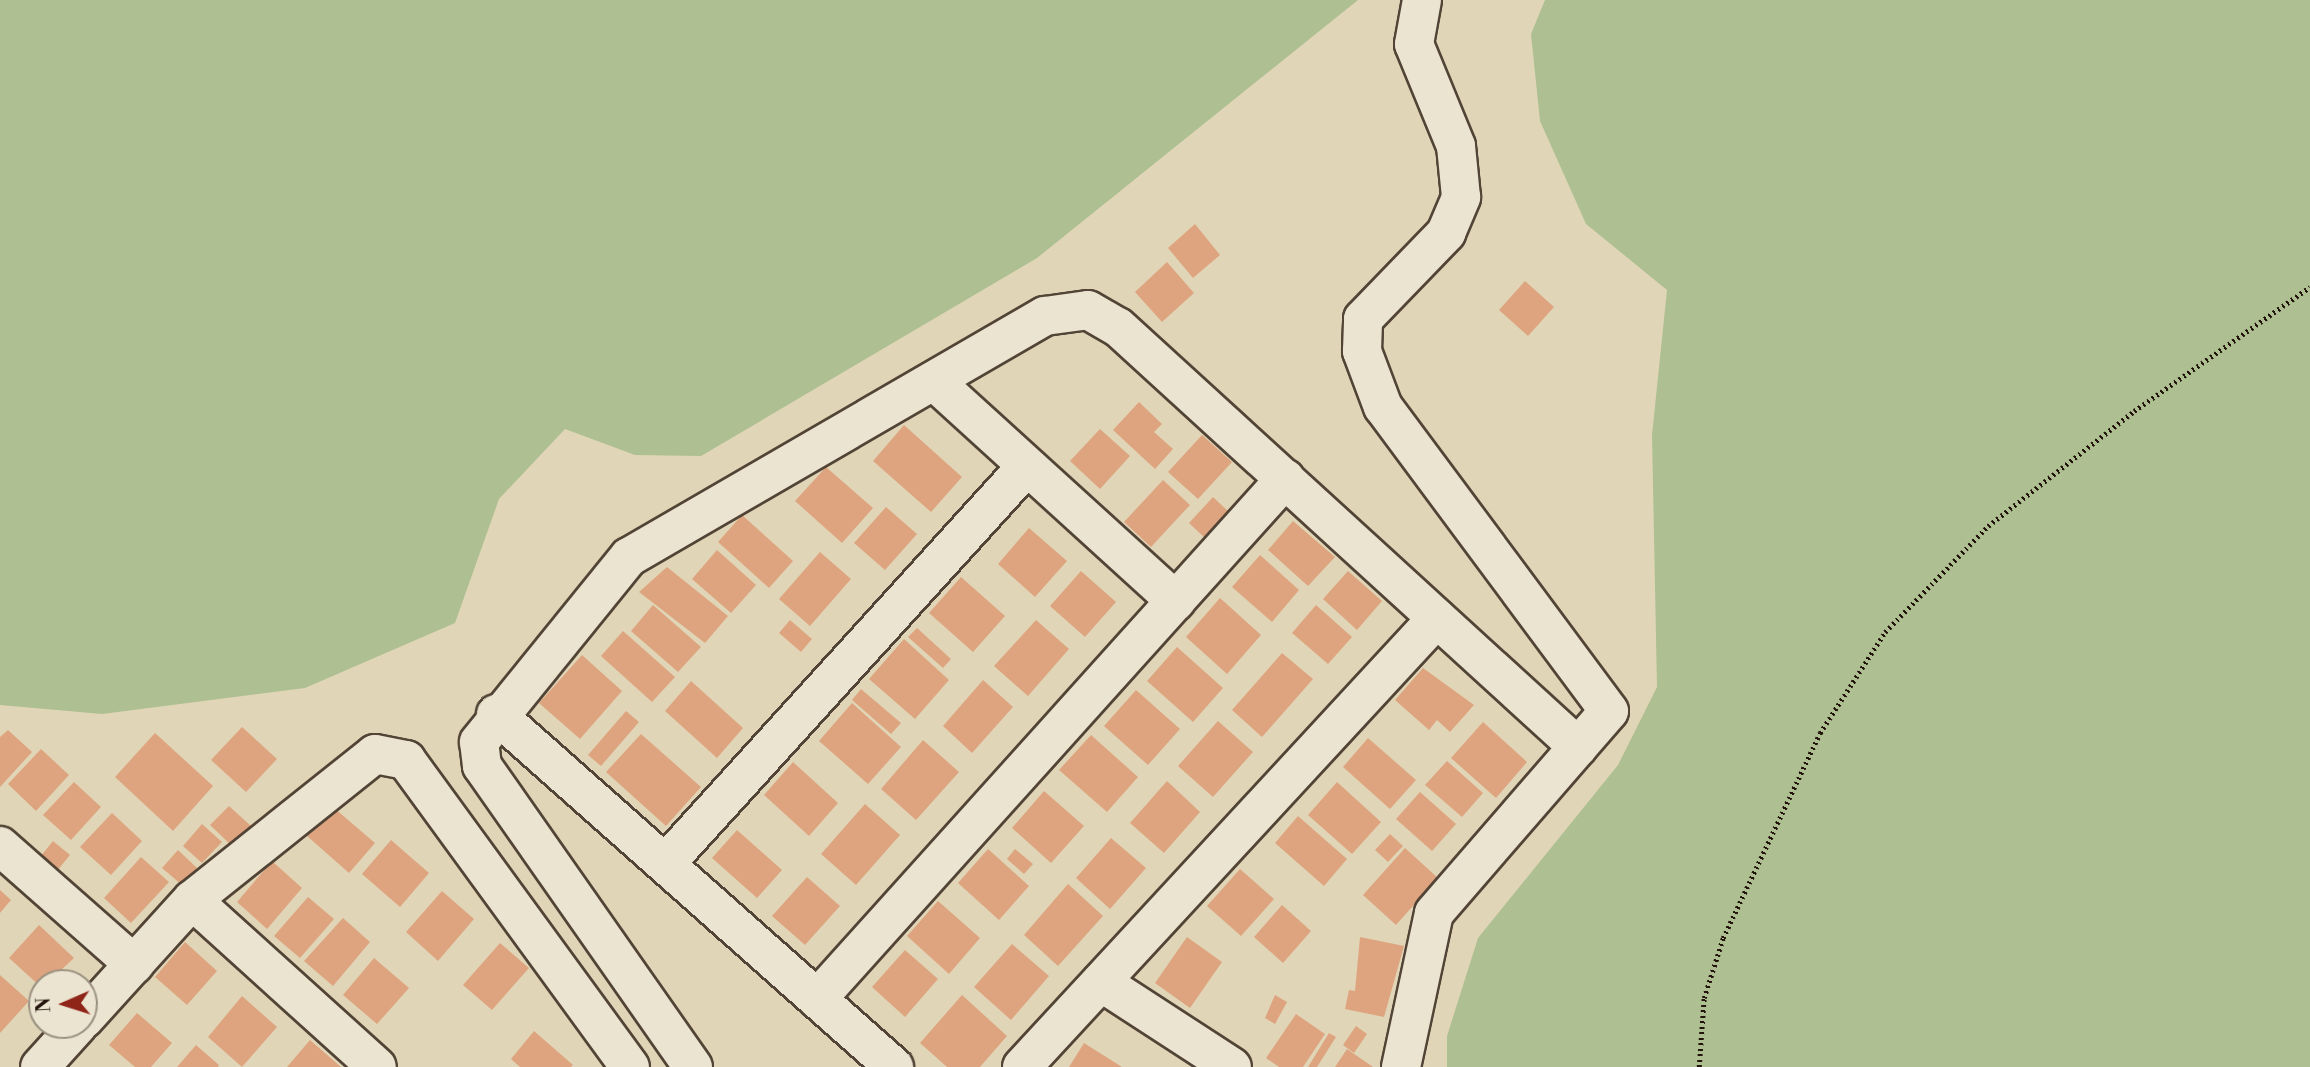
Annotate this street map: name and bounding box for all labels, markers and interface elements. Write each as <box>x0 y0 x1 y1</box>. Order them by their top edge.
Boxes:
north arrow <box>28 969 98 1039</box>
text: N <box>32 997 56 1013</box>

